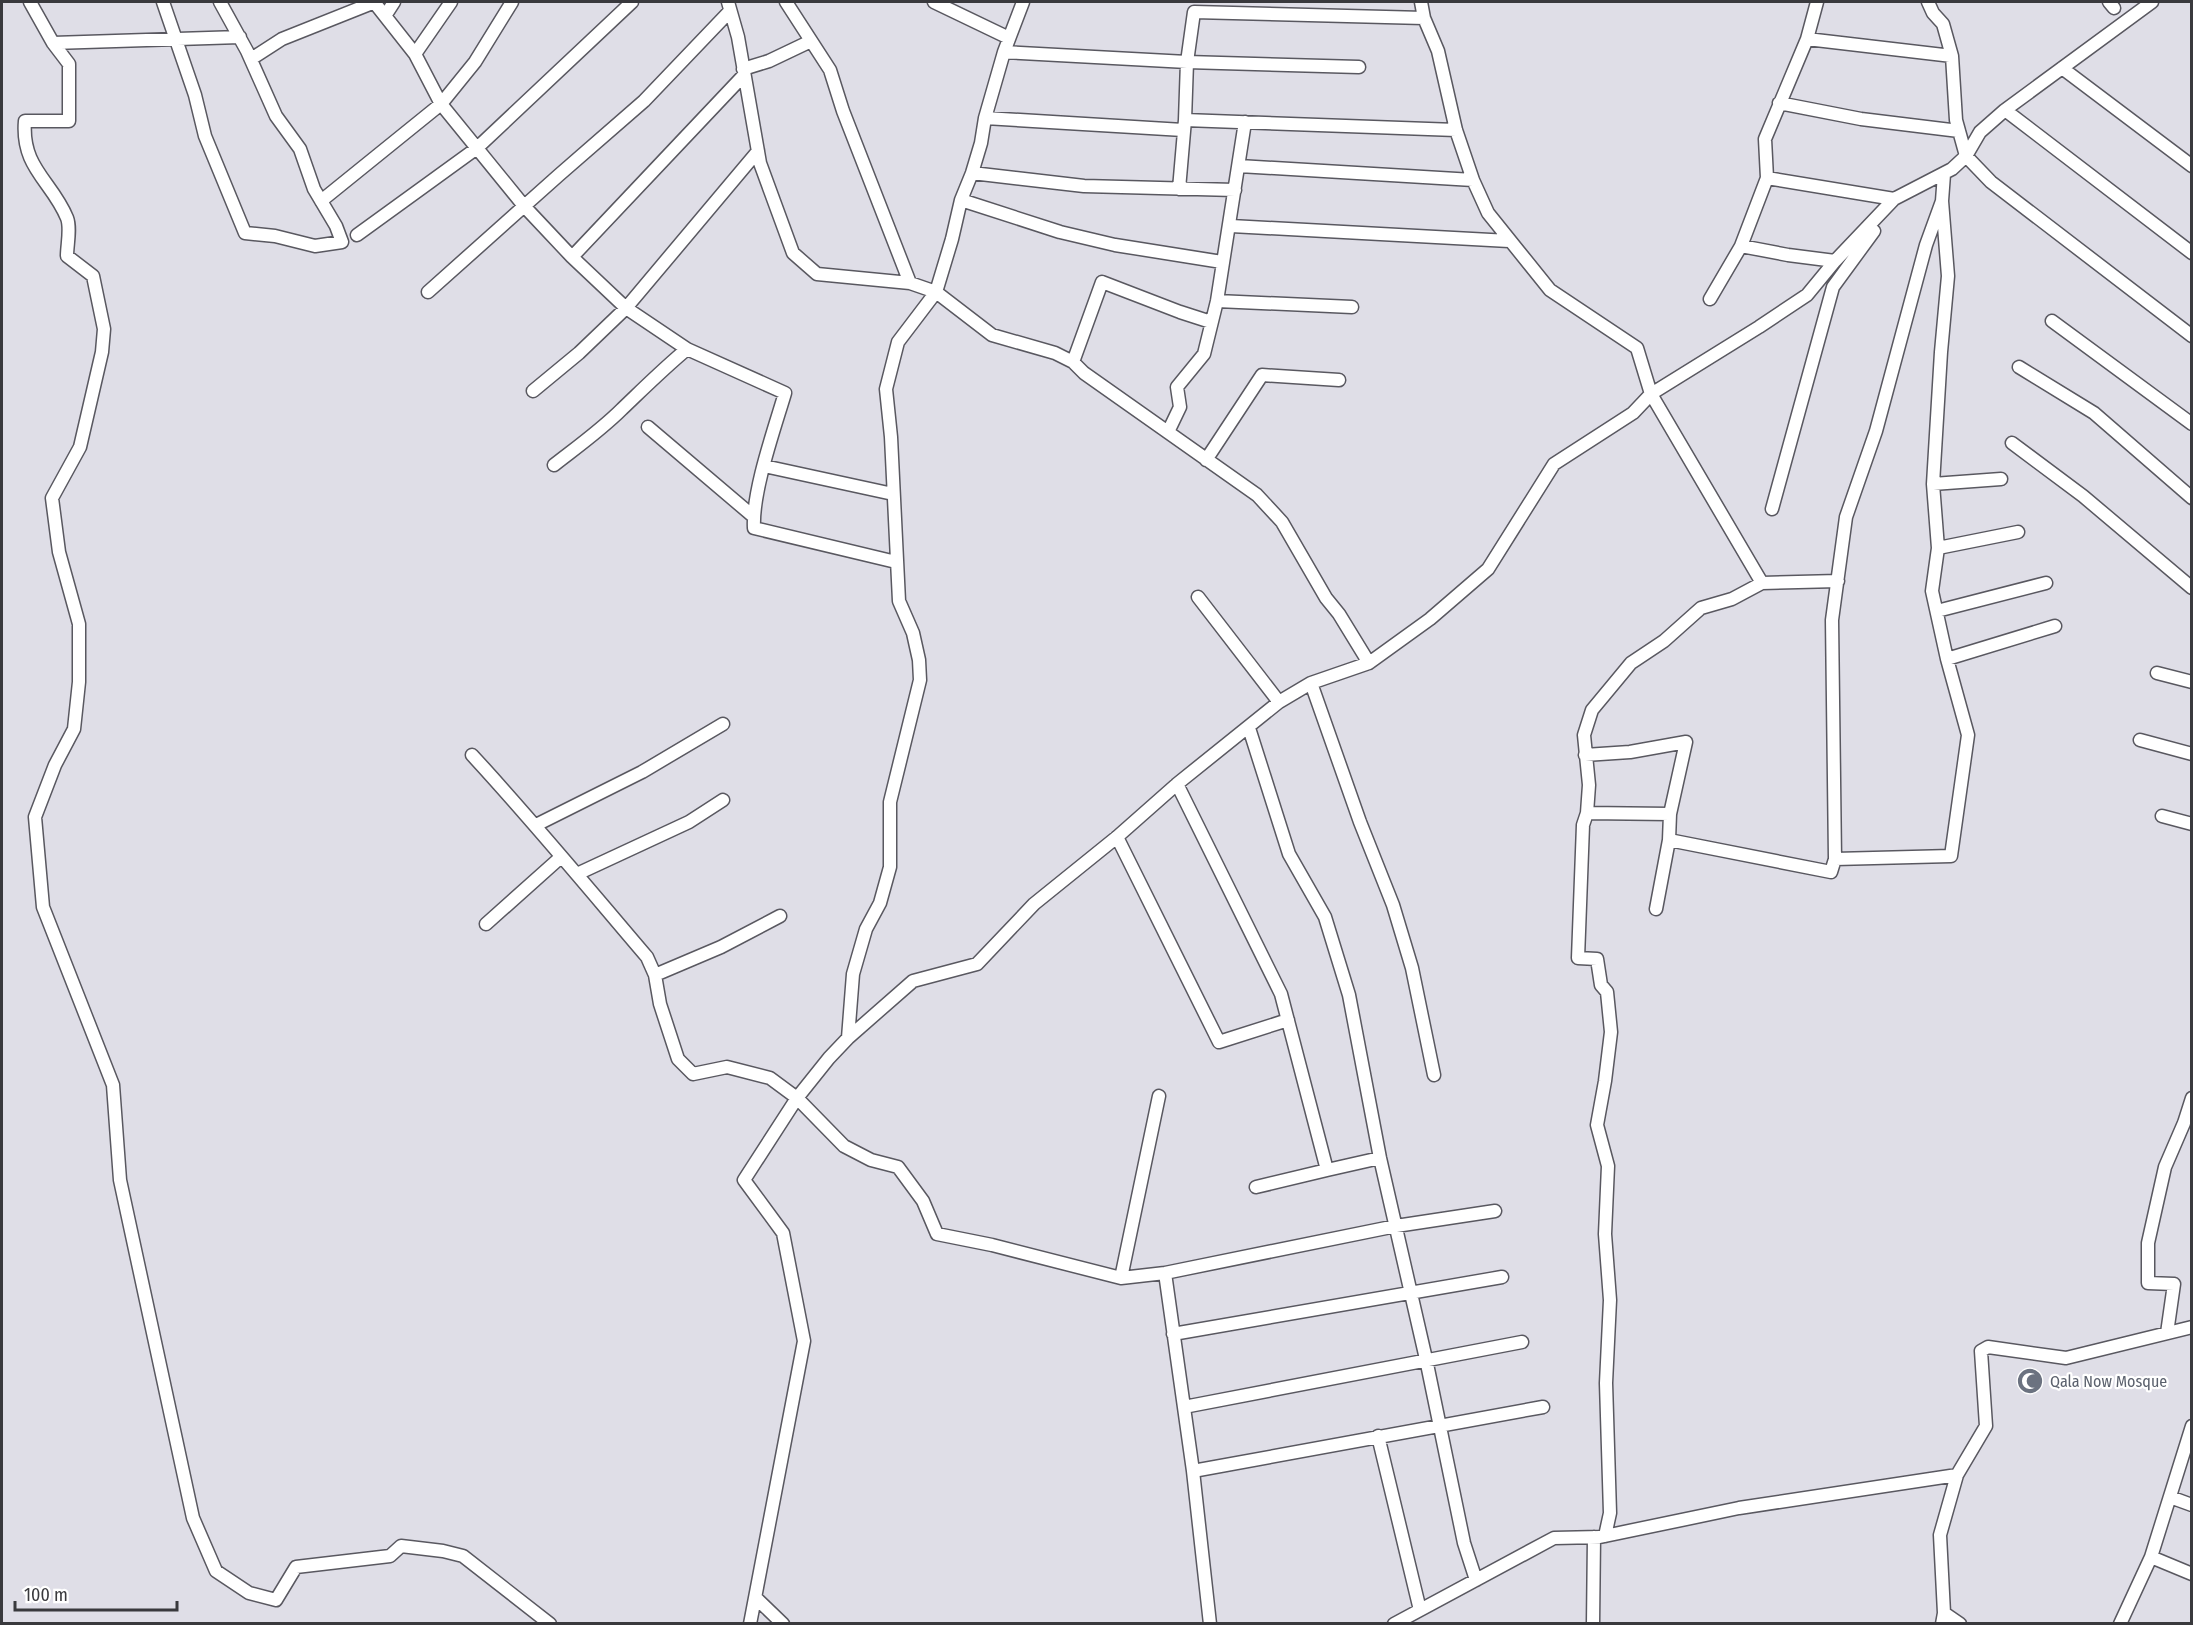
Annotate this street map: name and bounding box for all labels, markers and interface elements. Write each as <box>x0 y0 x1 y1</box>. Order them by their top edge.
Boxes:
mosque icon: Qala Now Mosque <box>2015 1366 2045 1396</box>
place label: Qala Now Mosque <box>2050 1372 2167 1391</box>
scale bar <box>15 1574 177 1612</box>
text: 100 m <box>24 1584 68 1606</box>

